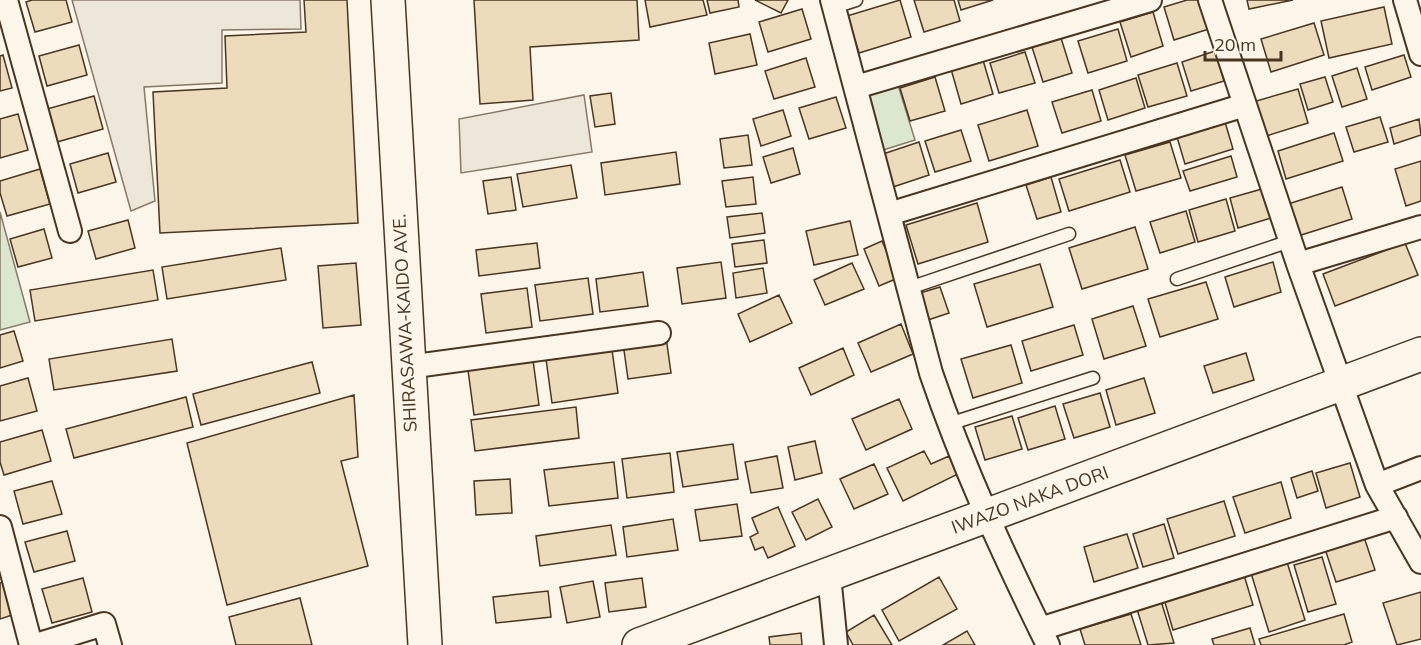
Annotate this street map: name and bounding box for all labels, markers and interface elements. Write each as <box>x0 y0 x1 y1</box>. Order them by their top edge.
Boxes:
scale bar <box>1205 24 1282 62</box>
text: 20 m <box>1214 33 1256 56</box>
street label: SHIRASAWA-KAIDO AVE. <box>387 213 422 433</box>
street label: IWAZO NAKA DORI <box>948 460 1112 539</box>

